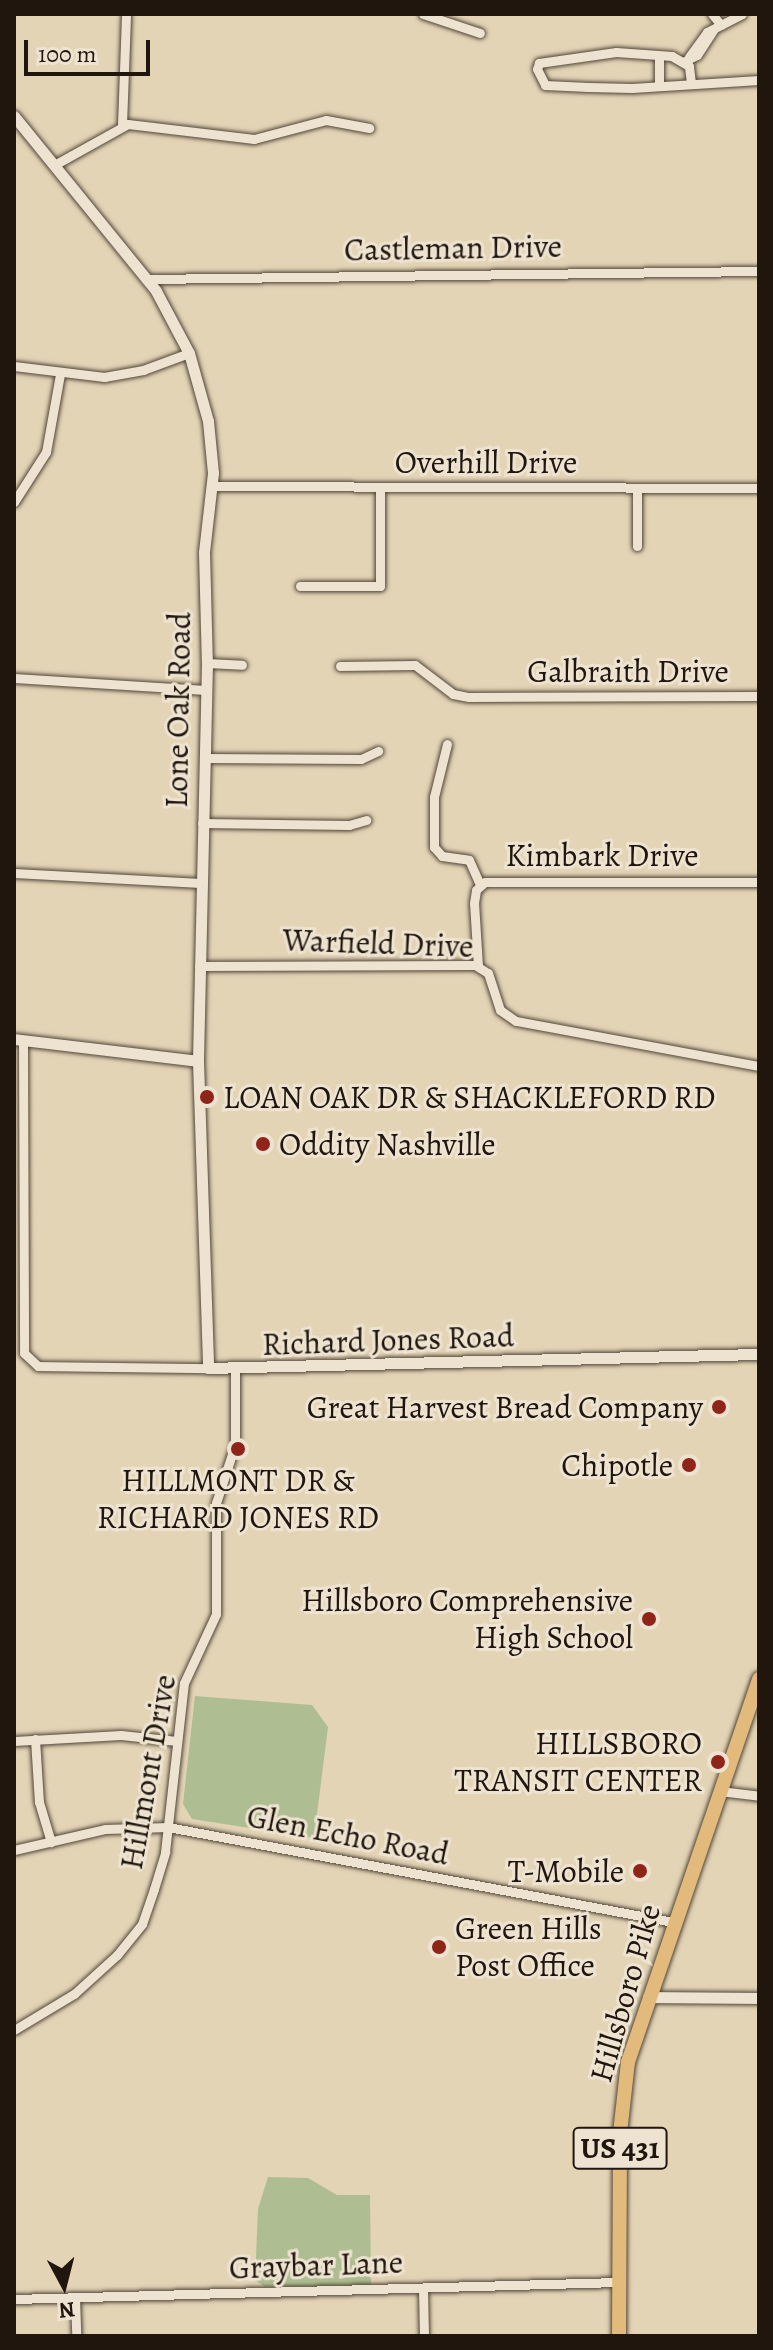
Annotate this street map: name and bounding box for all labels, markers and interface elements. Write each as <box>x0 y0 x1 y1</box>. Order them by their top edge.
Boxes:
scale bar <box>28 24 154 74</box>
text: 100 m <box>38 38 97 70</box>
street label: Castleman Drive <box>344 227 562 269</box>
street label: Overhill Drive <box>395 443 577 481</box>
street label: Lone Oak Road <box>157 612 199 808</box>
street label: Galbraith Drive <box>527 652 729 690</box>
street label: Kimbark Drive <box>505 836 699 874</box>
street label: Warfield Drive <box>282 920 474 966</box>
place label: LOAN OAK DR & SHACKLEFORD RD <box>223 1078 716 1116</box>
marker: LOAN OAK DR & SHACKLEFORD RD <box>198 1088 216 1106</box>
place label: Oddity Nashville <box>279 1125 496 1163</box>
marker: Oddity Nashville <box>254 1135 272 1153</box>
street label: Richard Jones Road <box>261 1316 515 1364</box>
place label: Great Harvest Bread Company <box>307 1388 703 1426</box>
marker: Great Harvest Bread Company <box>710 1398 728 1416</box>
marker: HILLMONT DR & RICHARD JONES RD <box>229 1440 247 1458</box>
place label: Chipotle <box>561 1446 673 1484</box>
marker: Chipotle <box>680 1456 698 1474</box>
place label: HILLMONT DR & RICHARD JONES RD <box>97 1462 379 1537</box>
place label: Hillsboro Comprehensive High School <box>301 1582 633 1657</box>
marker: Hillsboro Comprehensive High School <box>640 1610 658 1628</box>
street label: Hillmont Drive <box>112 1672 184 1872</box>
place label: HILLSBORO TRANSIT CENTER <box>454 1725 702 1800</box>
marker: HILLSBORO TRANSIT CENTER <box>709 1753 727 1771</box>
street label: Glen Echo Road <box>244 1797 452 1873</box>
place label: T-Mobile <box>508 1852 624 1890</box>
marker: T-Mobile <box>631 1862 649 1880</box>
street label: Hillsboro Pike <box>581 1899 669 2087</box>
place label: Green Hills Post Office <box>455 1910 601 1985</box>
marker: Green Hills Post Office <box>430 1938 448 1956</box>
road number: US 431 <box>572 2122 668 2174</box>
street label: Graybar Lane <box>228 2243 404 2287</box>
north arrow <box>24 2246 104 2326</box>
text: N <box>57 2294 77 2326</box>

